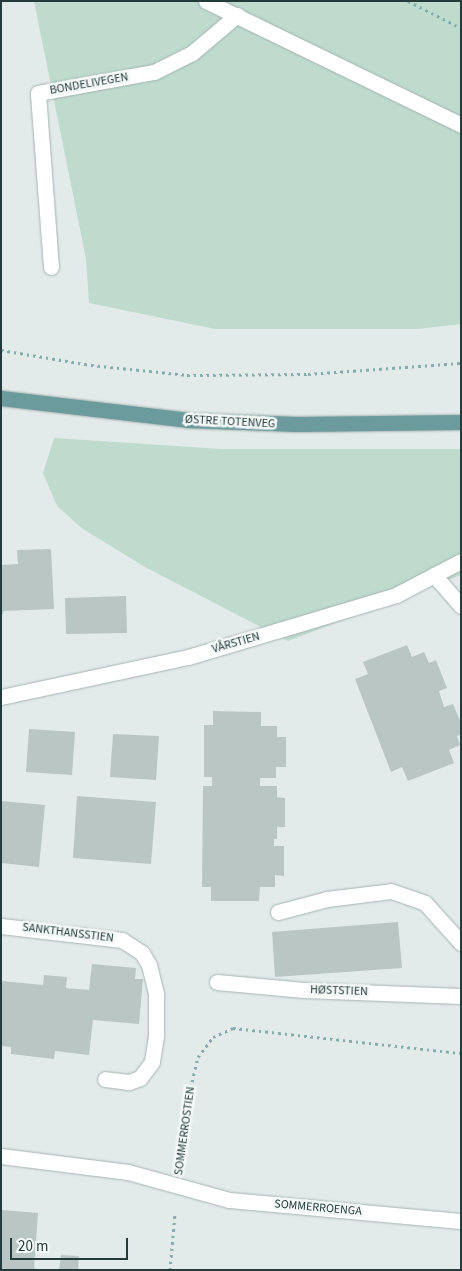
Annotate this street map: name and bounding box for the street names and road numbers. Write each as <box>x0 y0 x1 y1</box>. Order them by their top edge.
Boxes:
street label: BONDELIVEGEN <box>49 70 129 98</box>
street label: ØSTRE TOTENVEG <box>184 412 276 432</box>
street label: VÅRSTIEN <box>210 629 262 657</box>
street label: SANKTHANSSTIEN <box>21 920 115 946</box>
street label: HØSTSTIEN <box>310 983 368 999</box>
street label: SOMMERROSTIEN <box>172 1086 198 1176</box>
street label: SOMMERROENGA <box>274 1197 362 1219</box>

